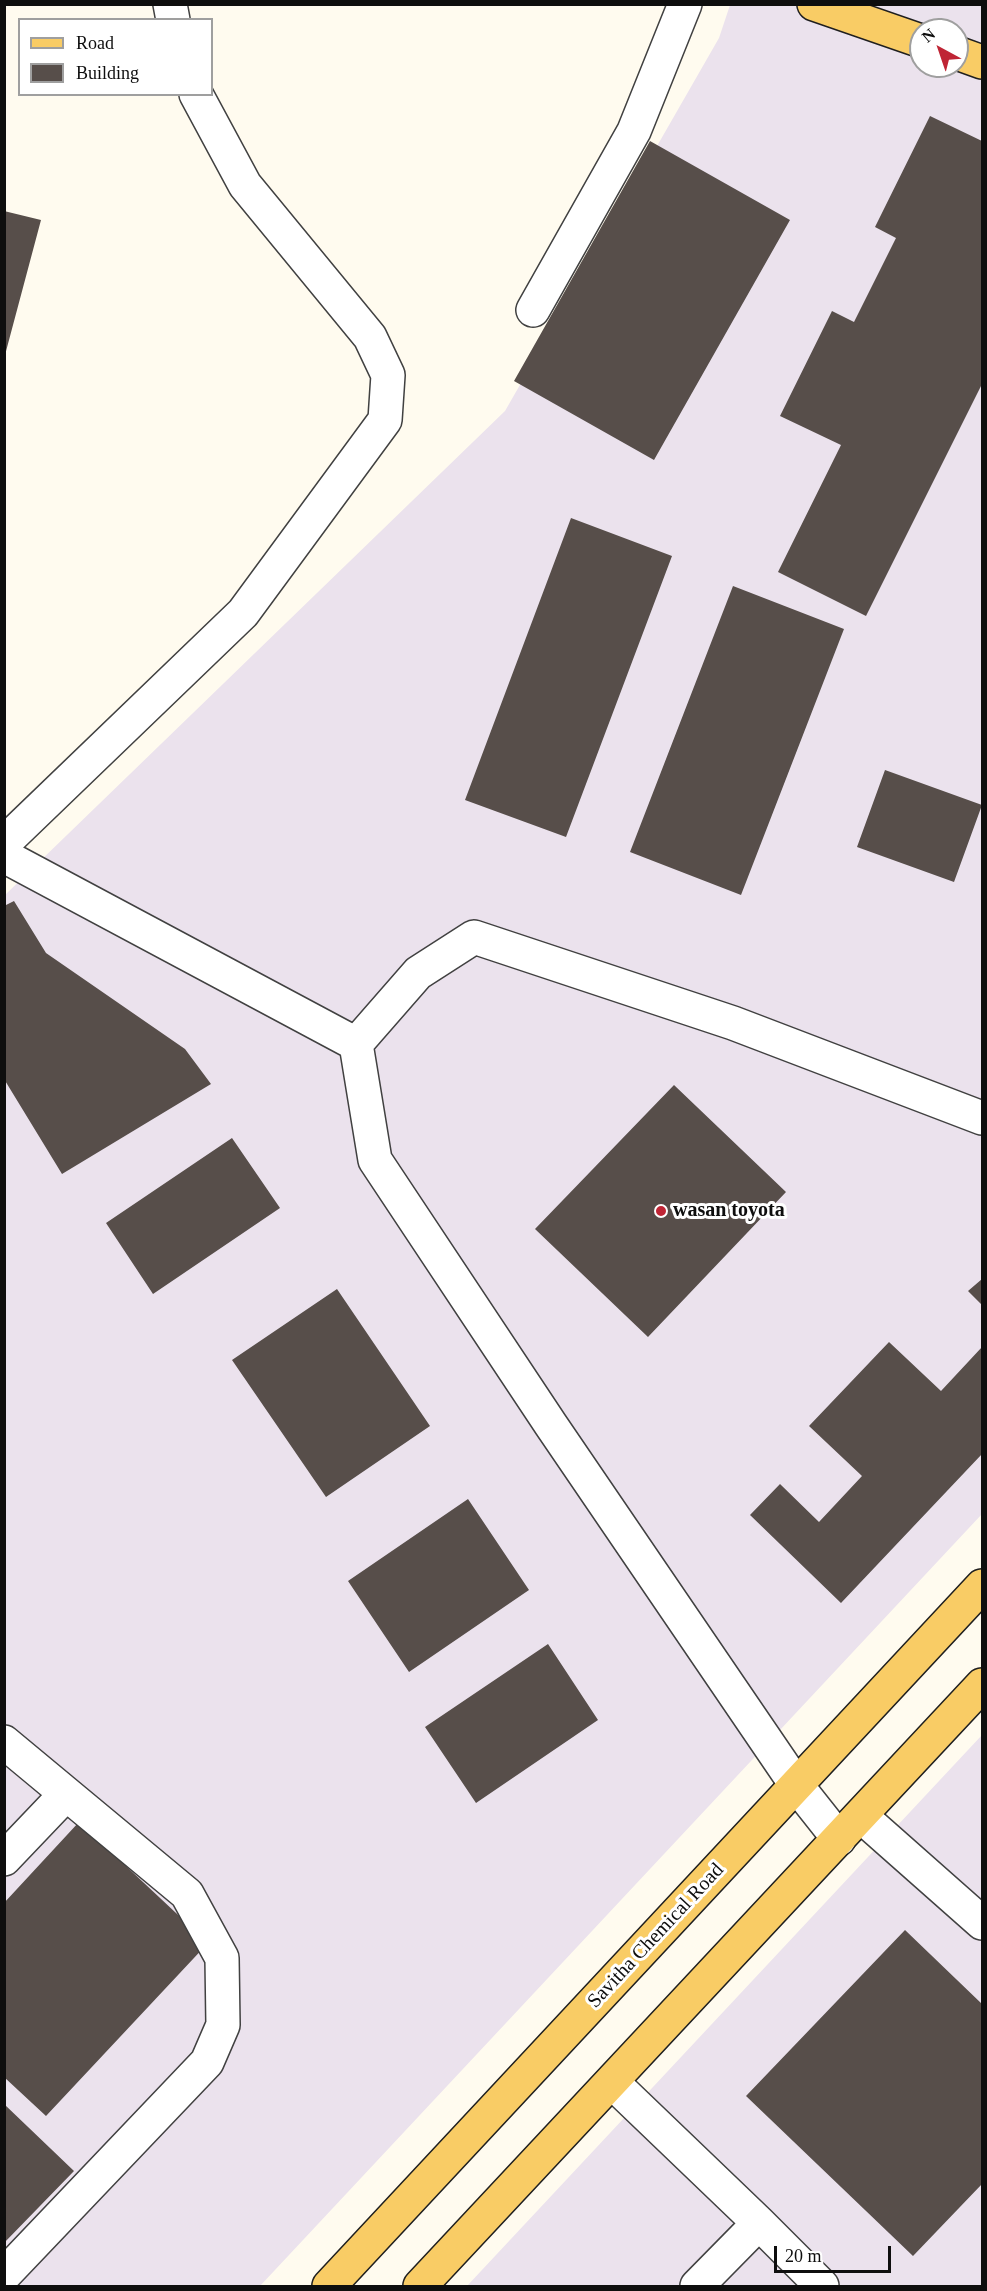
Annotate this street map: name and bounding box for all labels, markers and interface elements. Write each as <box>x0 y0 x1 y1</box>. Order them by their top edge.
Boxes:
legend <box>18 18 213 96</box>
north arrow <box>909 18 969 78</box>
text: N <box>919 25 938 46</box>
text: Road <box>76 33 114 53</box>
text: Building <box>76 63 139 83</box>
place label: wasan toyota <box>673 1199 785 1223</box>
marker: wasan toyota <box>654 1204 668 1218</box>
street label: Savitha Chemical Road <box>583 1859 729 2013</box>
scale bar <box>777 2234 894 2272</box>
text: 20 m <box>785 2246 822 2266</box>

